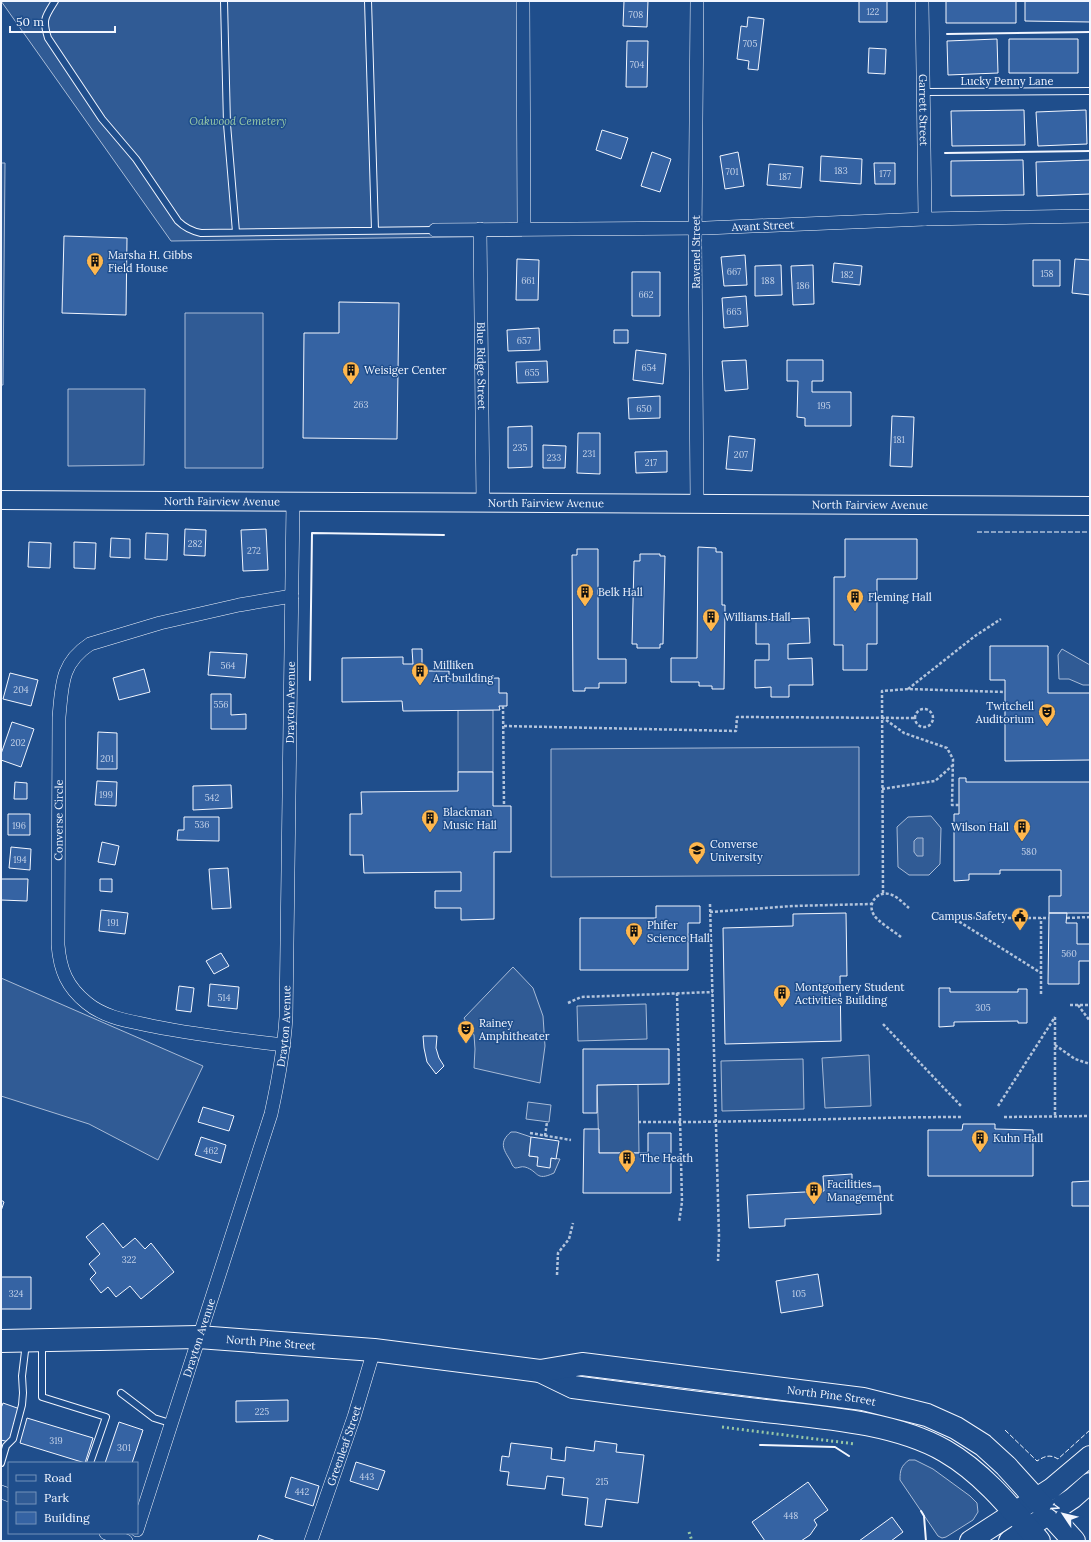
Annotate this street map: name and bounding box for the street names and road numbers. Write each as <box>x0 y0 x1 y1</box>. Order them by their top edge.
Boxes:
street label: Garrett Street <box>916 74 931 147</box>
street label: Lucky Penny Lane <box>961 74 1053 88</box>
street label: Ravenel Street <box>689 214 703 289</box>
street label: Avant Street <box>730 217 795 234</box>
street label: Blue Ridge Street <box>474 322 489 411</box>
street label: North Fairview Avenue <box>164 494 280 509</box>
street label: North Fairview Avenue <box>488 496 604 510</box>
street label: North Fairview Avenue <box>812 497 928 512</box>
street label: Drayton Avenue <box>283 661 298 743</box>
street label: Converse Circle <box>51 779 66 861</box>
street label: Drayton Avenue <box>273 985 293 1068</box>
street label: Drayton Avenue <box>180 1297 218 1379</box>
street label: North Pine Street <box>225 1332 317 1353</box>
street label: North Pine Street <box>786 1383 878 1409</box>
street label: Greenleaf Street <box>324 1403 364 1488</box>

